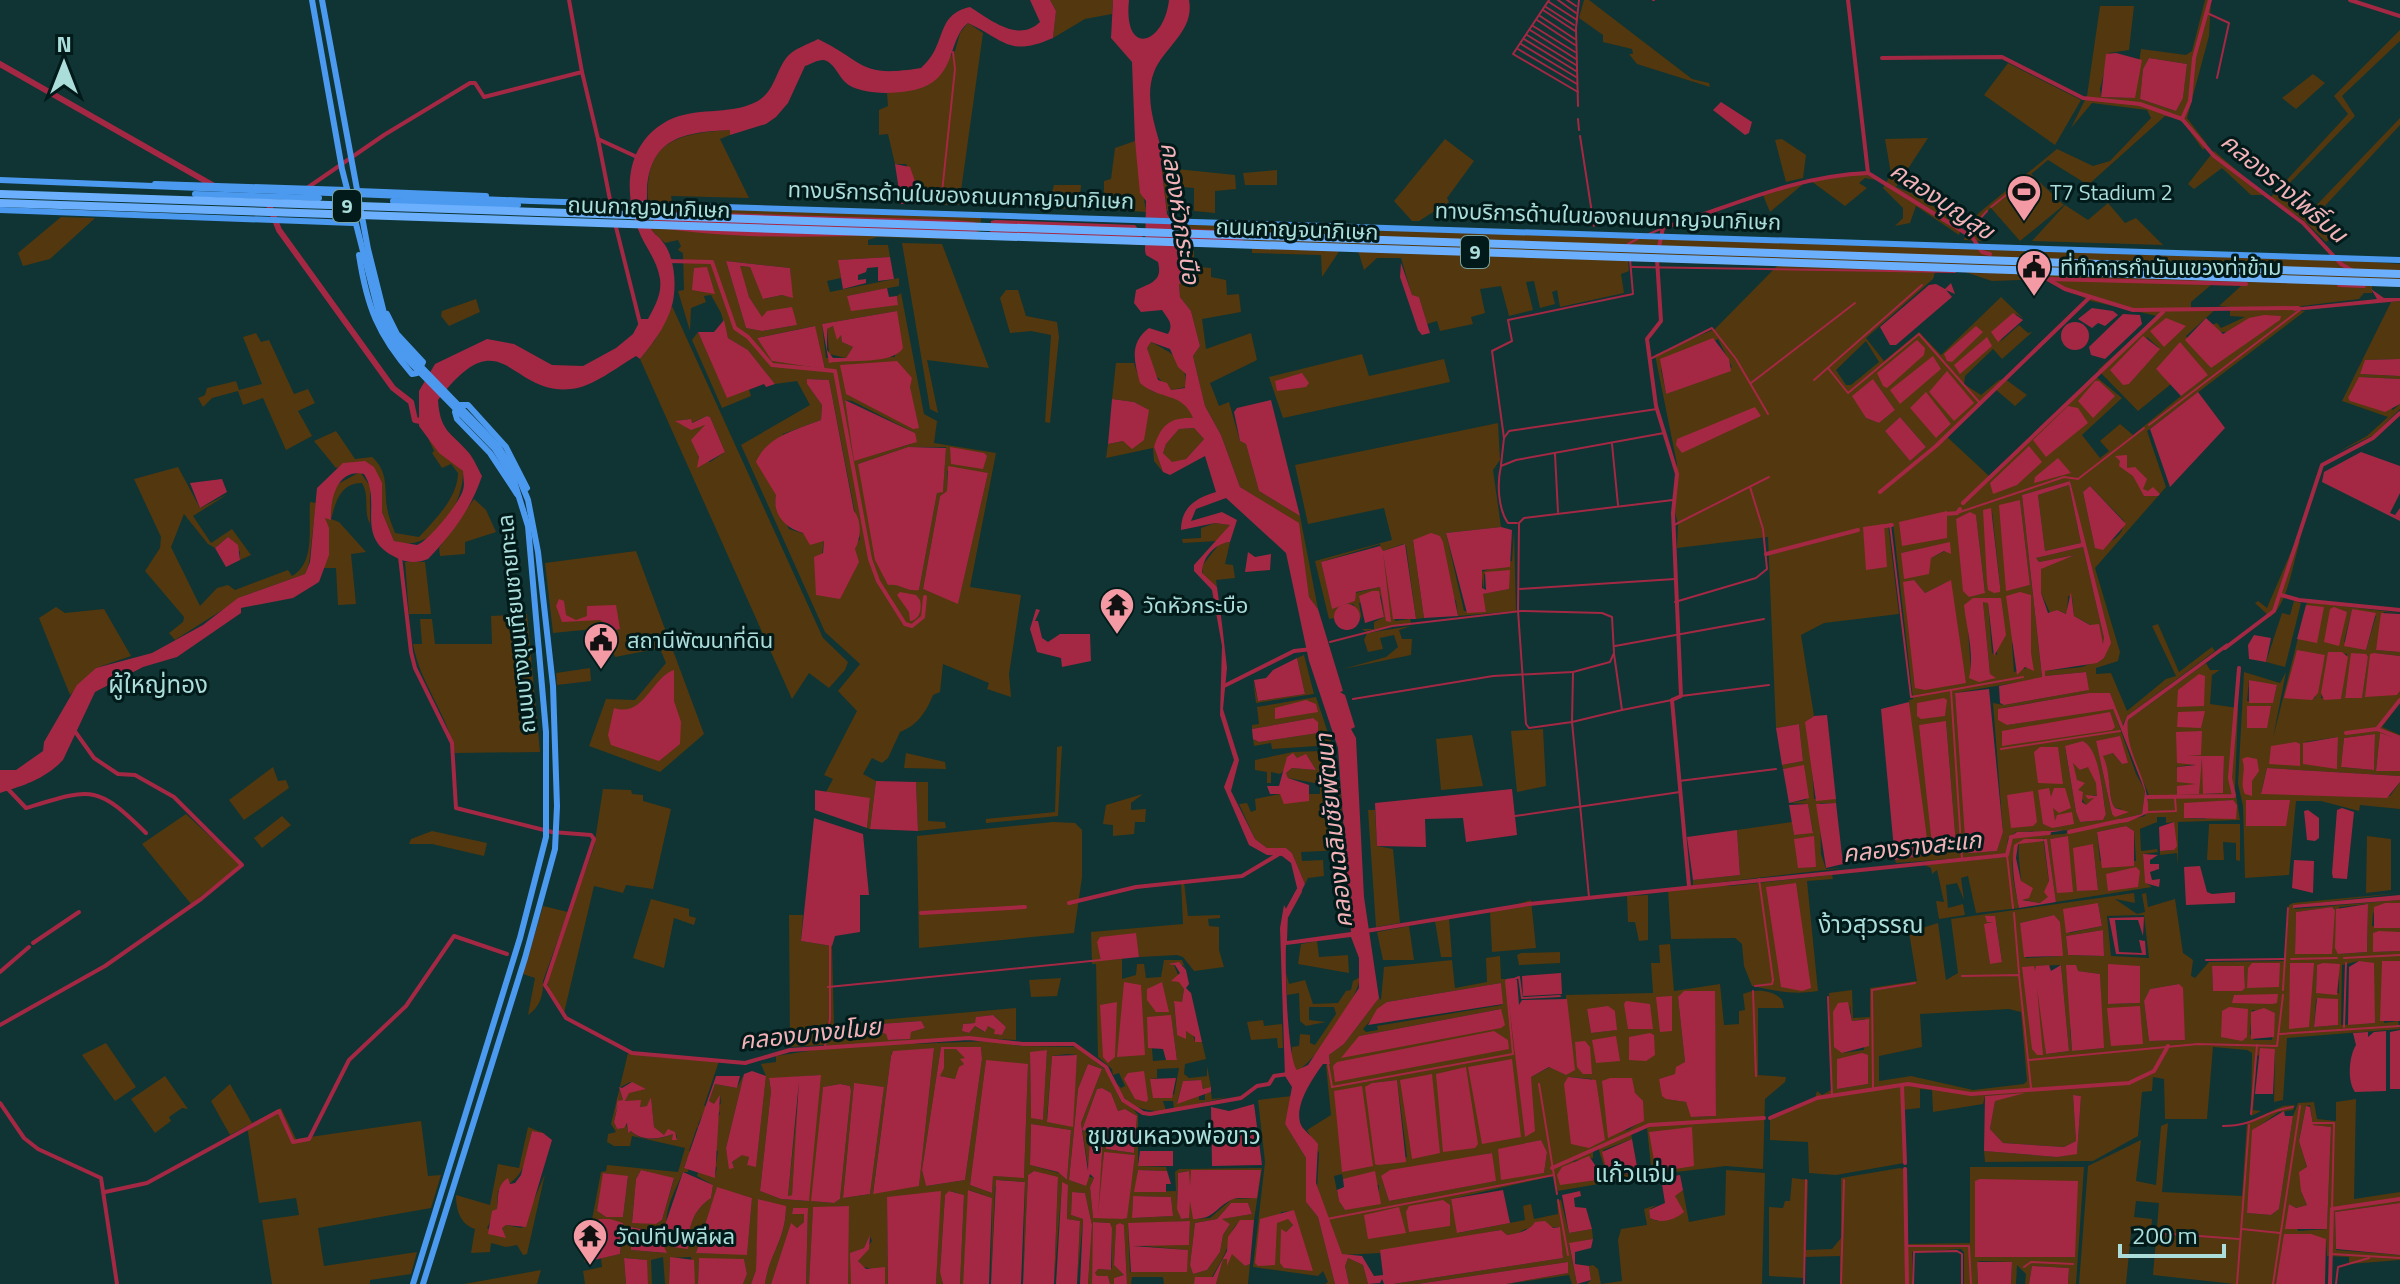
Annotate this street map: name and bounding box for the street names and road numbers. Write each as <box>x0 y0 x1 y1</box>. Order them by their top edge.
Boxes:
street label: ทางบริการด้านในของถนนกาญจนาภิเษก <box>787 172 1135 218</box>
street label: ถนนกาญจนาภิเษก <box>567 187 731 227</box>
road number: 9 <box>333 190 361 222</box>
street label: ทางบริการด้านในของถนนกาญจนาภิเษก <box>1434 193 1782 239</box>
street label: ถนนกาญจนาภิเษก <box>1215 209 1379 249</box>
road number: 9 <box>1461 236 1489 268</box>
street label: ถนนบางขุนเทียนชายทะเล <box>488 513 544 735</box>

